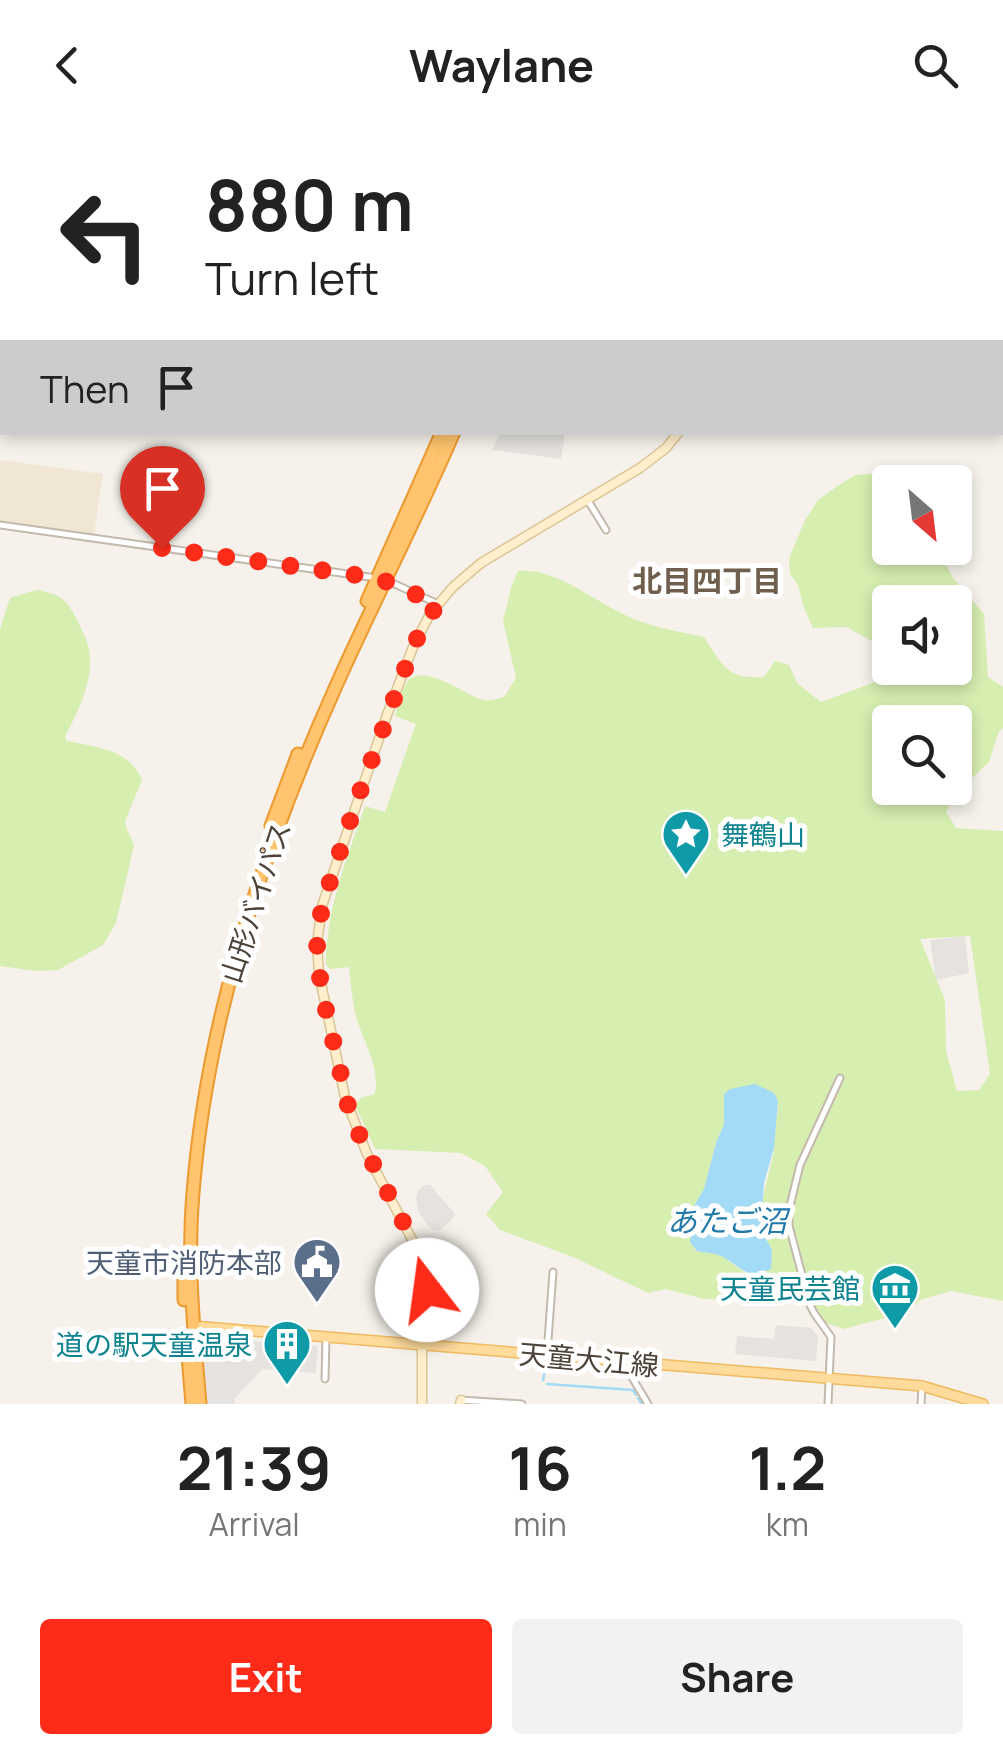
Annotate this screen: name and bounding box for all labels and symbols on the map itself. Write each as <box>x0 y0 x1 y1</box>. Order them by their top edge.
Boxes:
pin <box>120 446 205 549</box>
north arrow <box>872 465 972 565</box>
district label: 北目四丁目 <box>632 560 782 601</box>
place icon: 舞鶴山 <box>660 808 712 876</box>
place label: 舞鶴山 <box>721 815 805 853</box>
street label: 山形バイパス <box>211 816 299 988</box>
water label: あたご沼 <box>667 1200 791 1241</box>
public building icon: 天童市消防本部 <box>291 1236 343 1304</box>
position arrow <box>375 1238 479 1342</box>
place label: 天童市消防本部 <box>86 1243 282 1281</box>
museum icon: 天童民芸館 <box>869 1262 921 1330</box>
place label: 天童民芸館 <box>720 1269 860 1307</box>
building icon: 道の駅天童温泉 <box>261 1318 313 1386</box>
place label: 道の駅天童温泉 <box>56 1325 252 1363</box>
street label: 天童大江線 <box>518 1334 660 1384</box>

